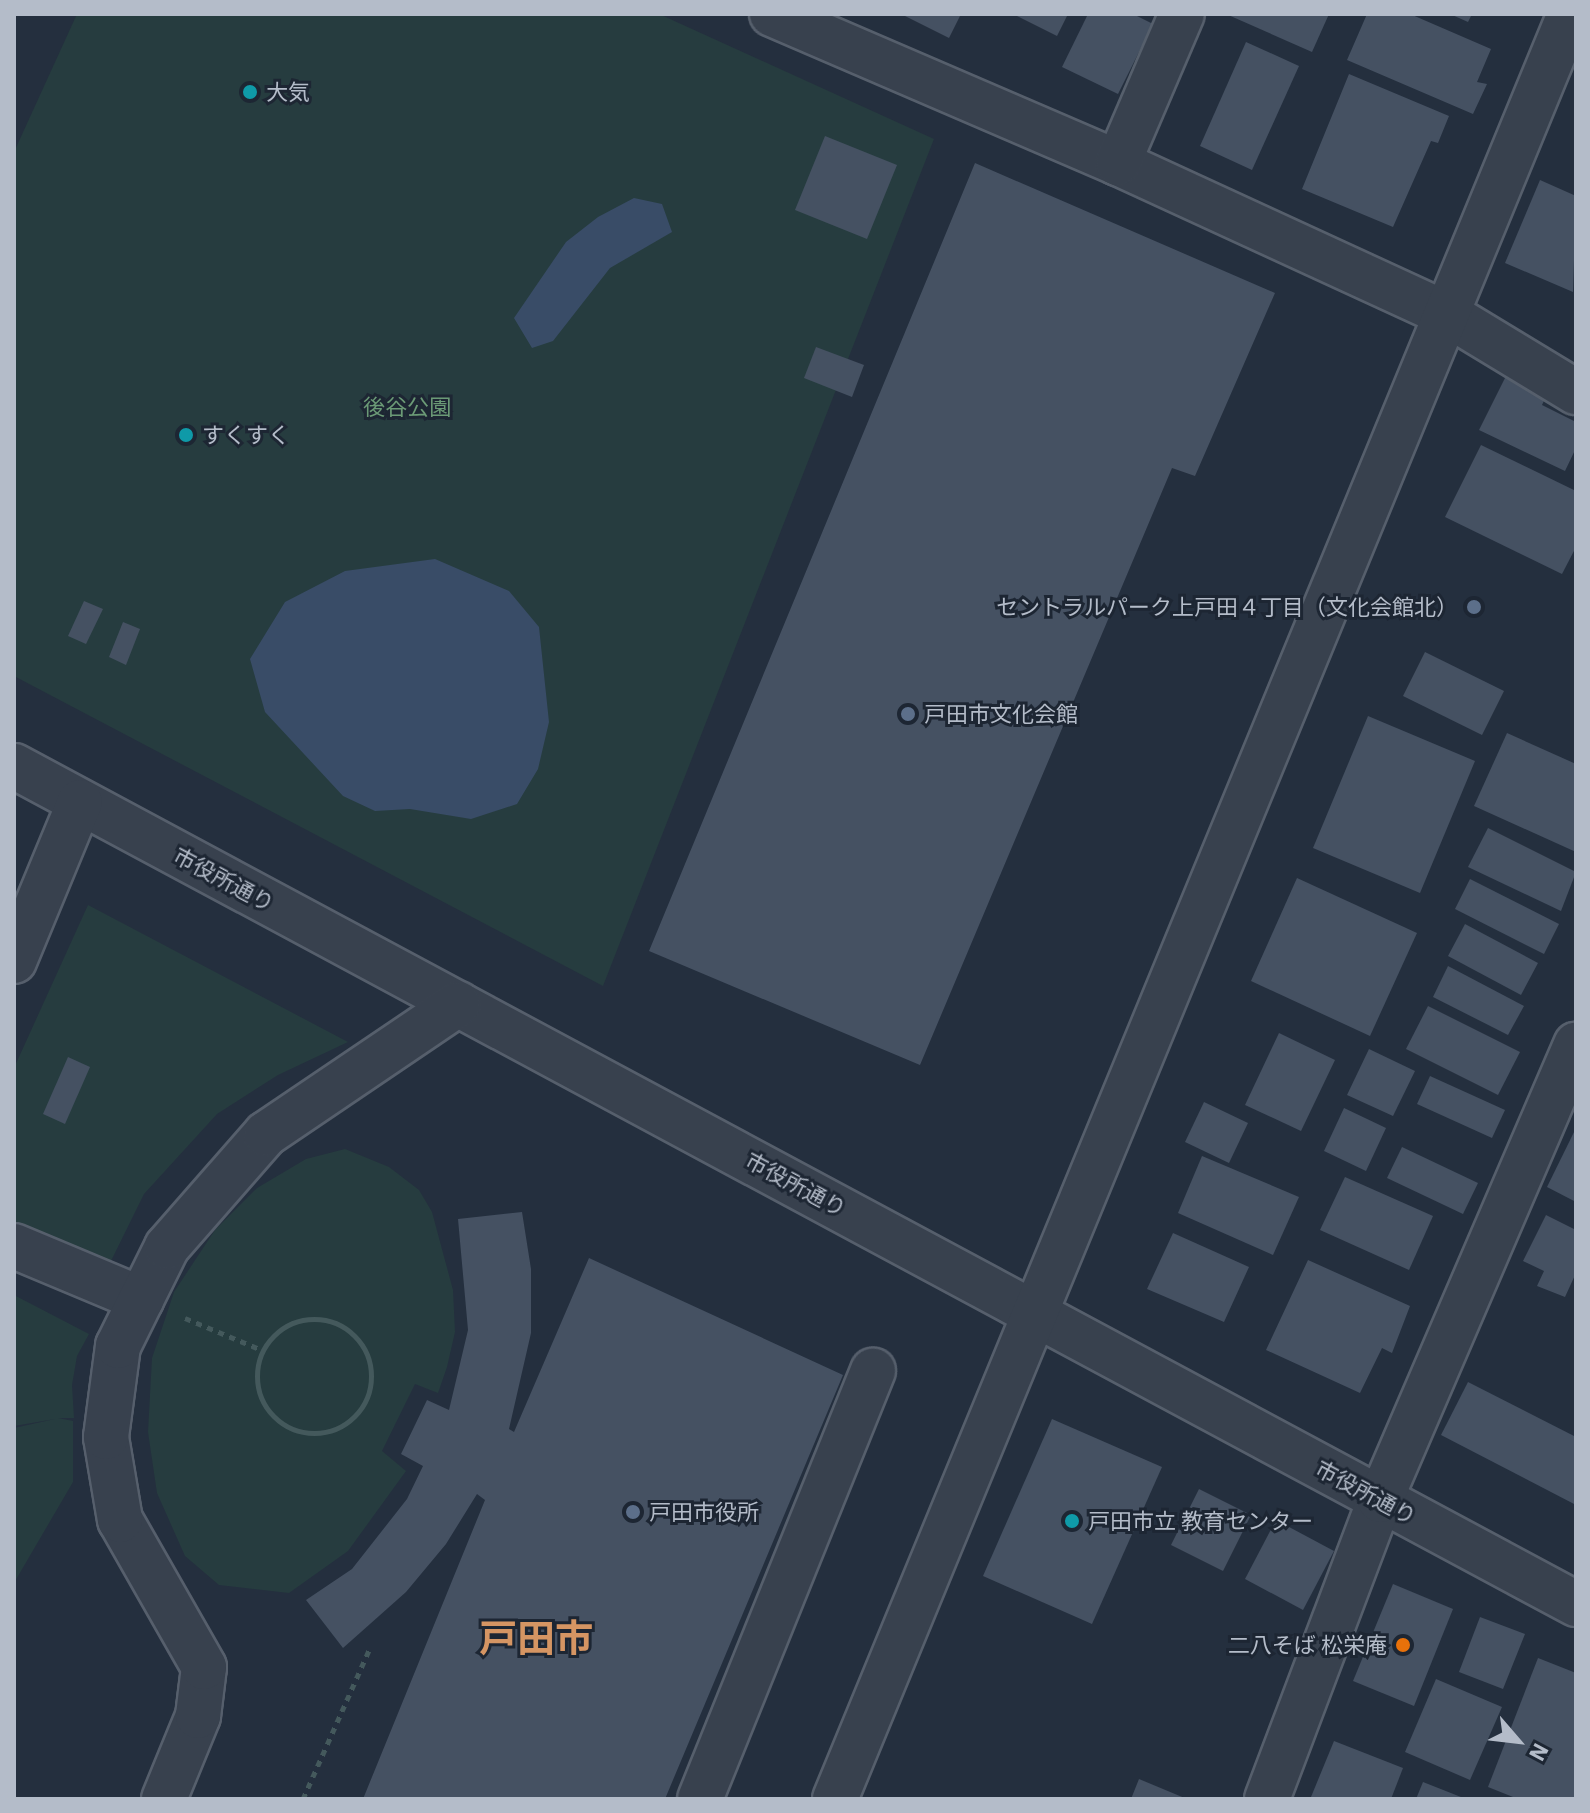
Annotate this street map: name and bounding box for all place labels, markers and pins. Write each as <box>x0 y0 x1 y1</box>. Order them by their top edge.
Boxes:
place label: 大気 <box>266 79 310 105</box>
marker: 大気 <box>241 83 259 101</box>
place label: すくすく <box>202 422 290 448</box>
marker: すくすく <box>177 426 195 444</box>
place label: セントラルパーク上戸田４丁目（文化会館北） <box>996 594 1458 620</box>
marker: セントラルパーク上戸田４丁目（文化会館北） <box>1465 598 1483 616</box>
place label: 戸田市文化会館 <box>924 701 1078 727</box>
marker: 戸田市文化会館 <box>899 705 917 723</box>
place label: 戸田市役所 <box>649 1499 759 1525</box>
marker: 戸田市役所 <box>624 1503 642 1521</box>
place label: 戸田市立 教育センター <box>1088 1508 1313 1534</box>
marker: 戸田市立 教育センター <box>1063 1512 1081 1530</box>
place label: 二八そば 松栄庵 <box>1228 1632 1387 1658</box>
marker: 二八そば 松栄庵 <box>1394 1636 1412 1654</box>

